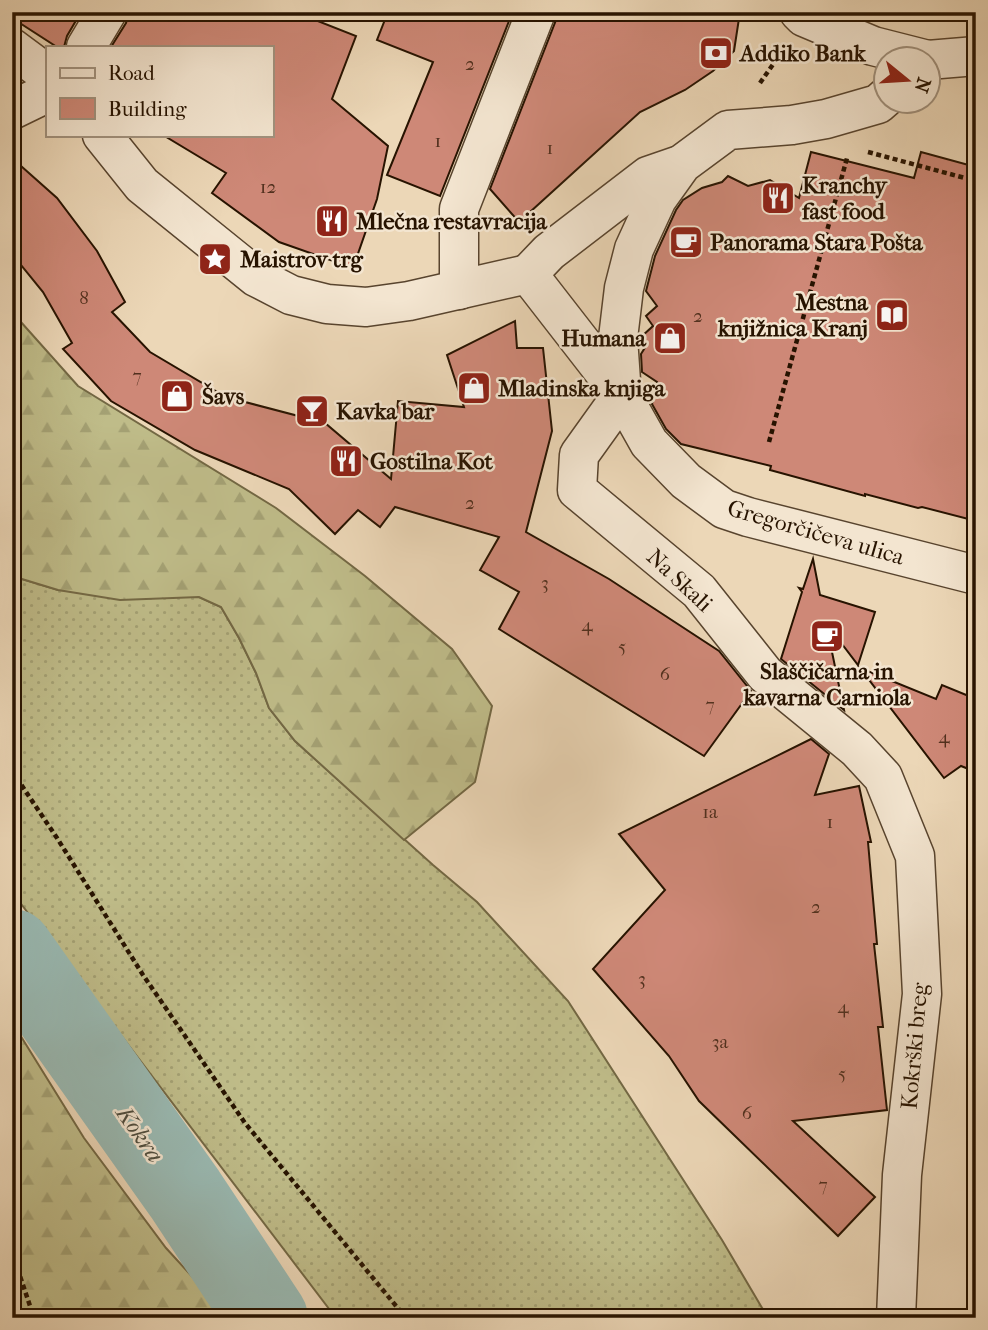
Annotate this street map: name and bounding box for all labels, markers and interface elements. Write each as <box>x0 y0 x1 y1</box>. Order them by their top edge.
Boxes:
bank icon: Addiko Bank <box>697 34 735 72</box>
place label: Addiko Bank <box>738 40 867 67</box>
legend <box>46 46 273 136</box>
north arrow <box>872 46 942 116</box>
house number: 2 <box>465 53 475 75</box>
text: Road <box>108 61 155 85</box>
text: N <box>909 75 935 96</box>
text: Building <box>108 97 187 121</box>
house number: 1 <box>435 130 441 152</box>
house number: 1 <box>547 137 553 159</box>
place label: Kranchy fast food <box>801 172 889 225</box>
house number: 12 <box>260 176 277 198</box>
restaurant icon: Kranchy fast food <box>759 179 797 217</box>
restaurant icon: Mlečna restavracija <box>313 202 351 240</box>
place label: Mlečna restavracija <box>356 208 548 235</box>
cafe icon: Panorama Stara Pošta <box>667 223 705 261</box>
place label: Panorama Stara Pošta <box>710 229 924 256</box>
place icon: Maistrov trg <box>196 240 234 278</box>
place label: Maistrov trg <box>240 246 363 273</box>
house number: 8 <box>79 287 89 309</box>
place label: Mestna knjižnica Kranj <box>717 289 869 342</box>
library icon: Mestna knjižnica Kranj <box>873 296 911 334</box>
house number: 2 <box>693 305 703 327</box>
shop icon: Humana <box>651 319 689 357</box>
place label: Humana <box>561 325 647 352</box>
house number: 7 <box>132 365 142 387</box>
shop icon: Mladinska knjiga <box>455 369 493 407</box>
place label: Mladinska knjiga <box>498 375 667 402</box>
shop icon: Šavs <box>158 377 196 415</box>
place label: Šavs <box>202 382 245 410</box>
bar icon: Kavka bar <box>293 392 331 430</box>
place label: Kavka bar <box>336 398 436 425</box>
restaurant icon: Gostilna Kot <box>327 442 365 480</box>
place label: Gostilna Kot <box>370 448 494 475</box>
house number: 2 <box>465 492 475 514</box>
street label: Gregorčičeva ulica <box>724 494 908 571</box>
street label: Na Skali <box>641 543 718 618</box>
house number: 3 <box>541 572 549 594</box>
house number: 4 <box>581 614 593 636</box>
cafe icon: Slaščičarna in kavarna Carniola <box>808 617 846 655</box>
house number: 5 <box>618 636 626 658</box>
place label: Slaščičarna in kavarna Carniola <box>743 658 912 711</box>
house number: 6 <box>660 663 671 685</box>
house number: 7 <box>705 694 715 716</box>
house number: 4 <box>938 726 950 748</box>
house number: 1a <box>702 801 718 823</box>
house number: 1 <box>827 811 833 833</box>
house number: 2 <box>811 896 821 918</box>
house number: 3 <box>638 968 646 990</box>
street label: Kokrški breg <box>896 981 934 1110</box>
house number: 4 <box>837 996 849 1018</box>
house number: 3a <box>712 1031 728 1053</box>
house number: 5 <box>838 1063 846 1085</box>
water label: Kokra <box>109 1099 169 1168</box>
house number: 6 <box>742 1102 753 1124</box>
house number: 7 <box>818 1174 828 1196</box>

